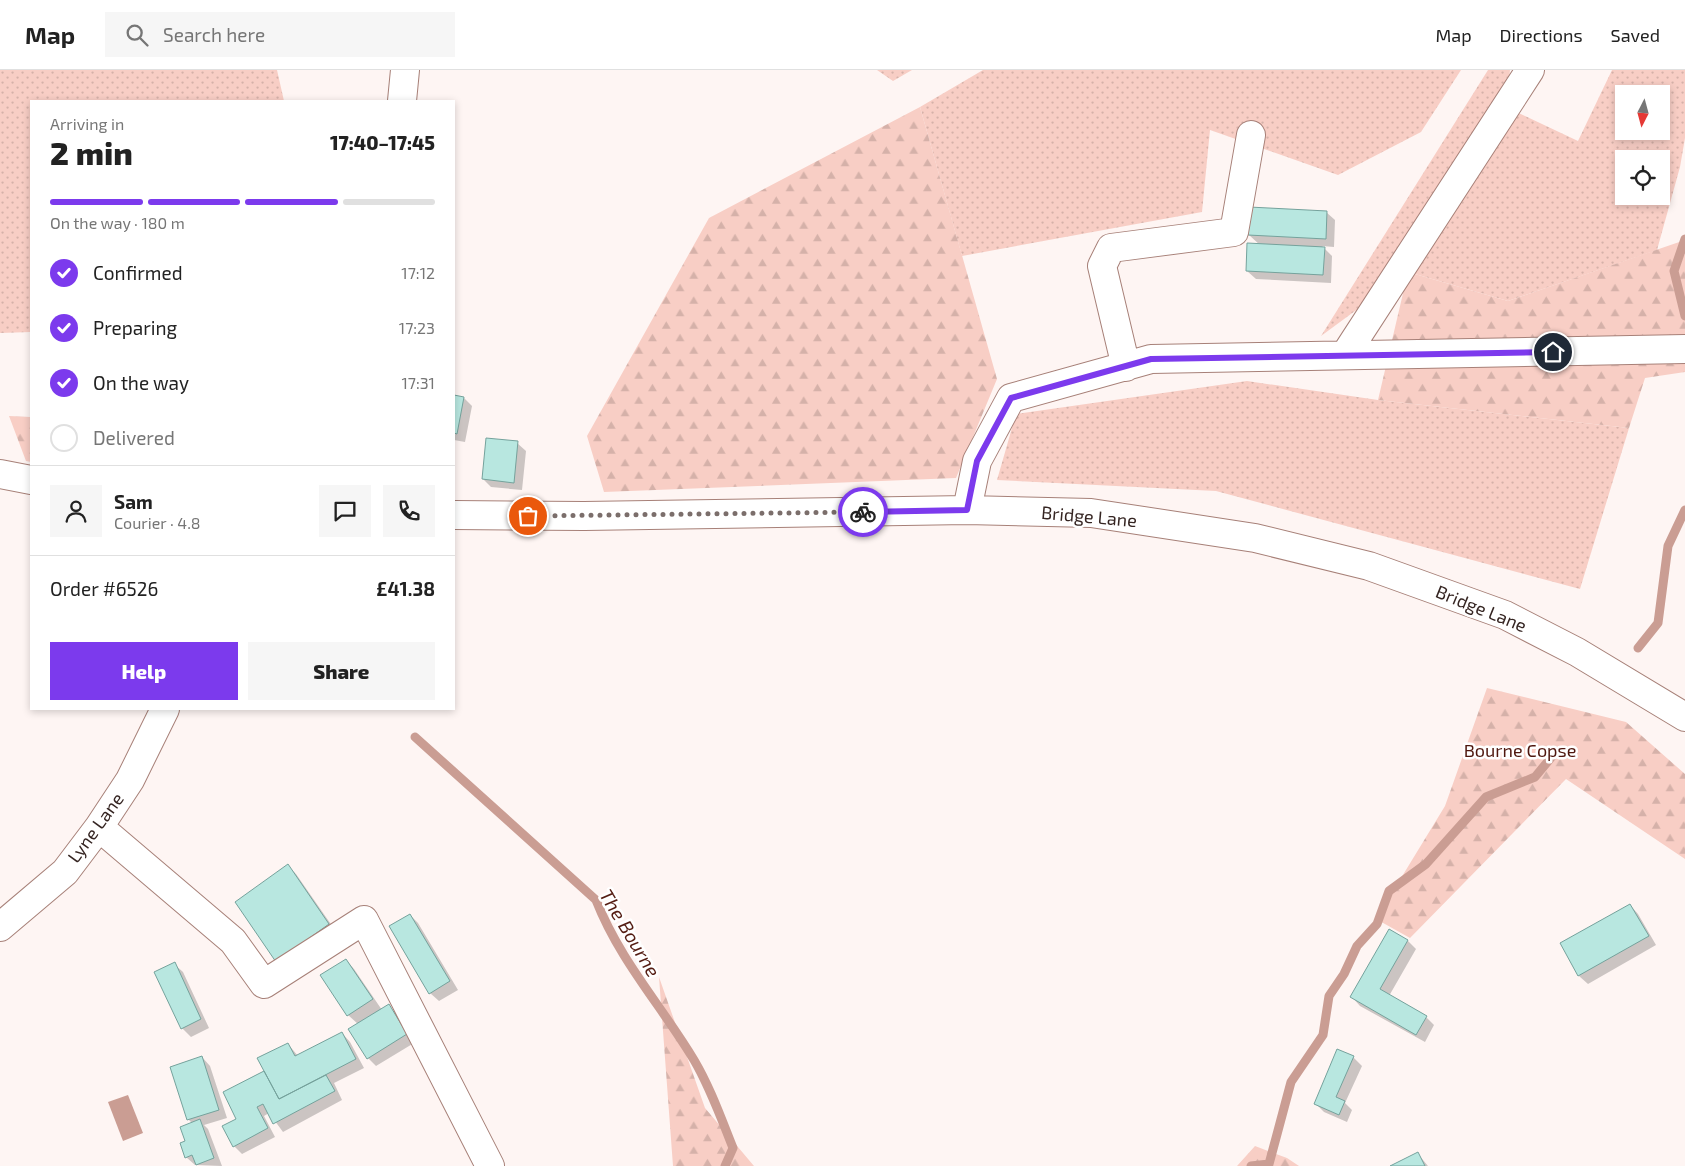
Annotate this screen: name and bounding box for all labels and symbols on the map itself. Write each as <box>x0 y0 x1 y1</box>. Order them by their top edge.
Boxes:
north arrow <box>1615 85 1670 140</box>
pin <box>1532 331 1574 373</box>
courier <box>838 487 888 537</box>
pin <box>507 495 549 537</box>
street label: Bridge Lane <box>1040 501 1138 531</box>
street label: Bridge Lane <box>1433 580 1530 636</box>
park label: Bourne Copse <box>1464 739 1576 761</box>
street label: Lyne Lane <box>63 788 128 867</box>
water label: The Bourne <box>595 885 666 981</box>

